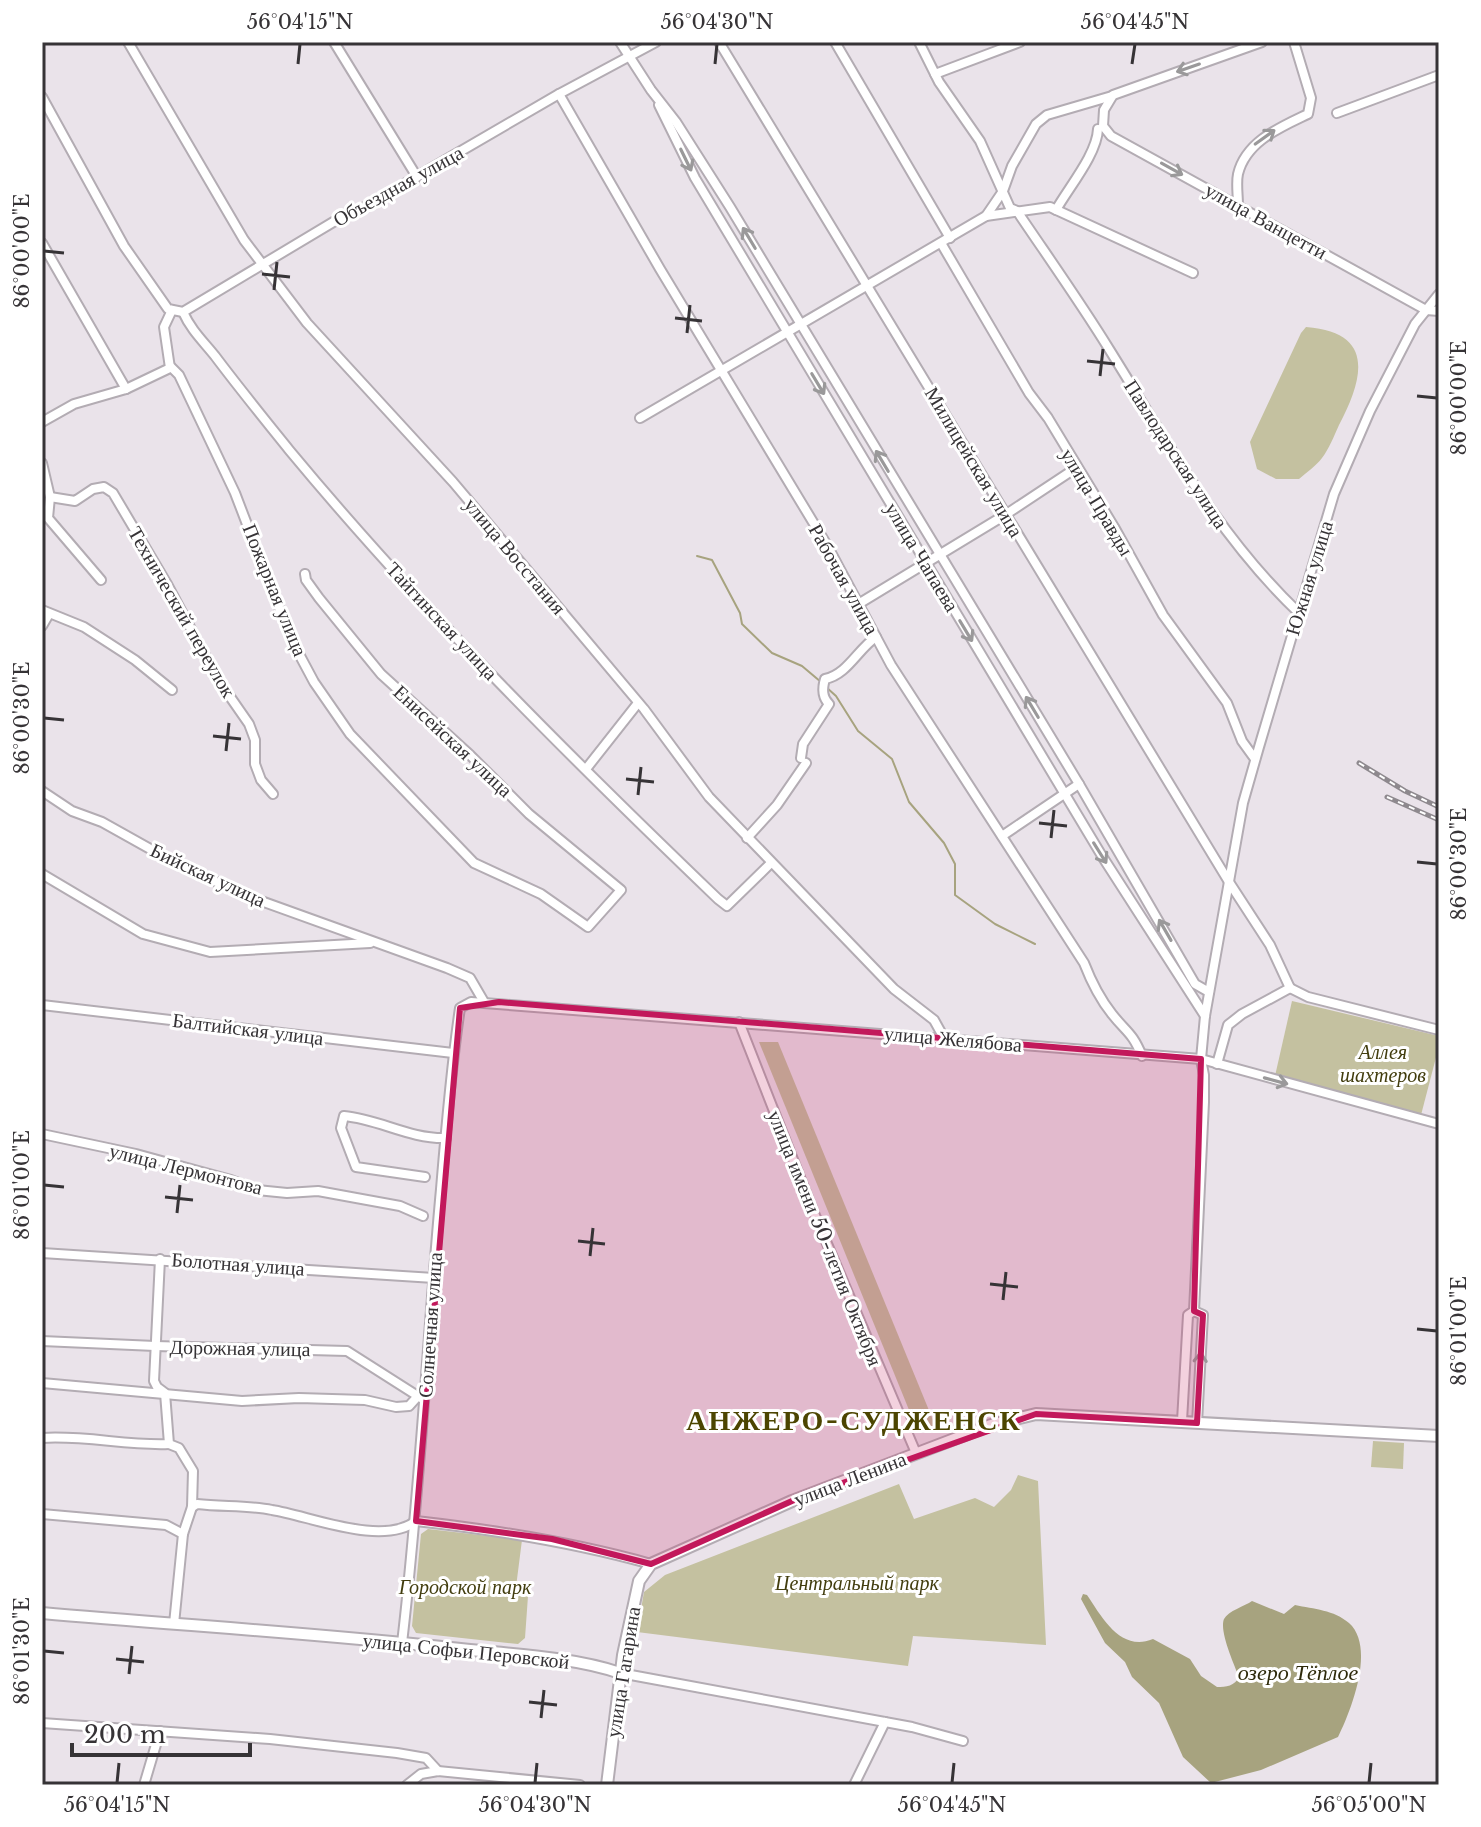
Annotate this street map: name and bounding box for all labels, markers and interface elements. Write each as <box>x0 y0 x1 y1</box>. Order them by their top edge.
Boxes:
text: 56°04'15"N <box>247 10 353 34</box>
text: 56°04'30"N <box>660 10 774 34</box>
text: 56°04'45"N <box>1081 10 1189 34</box>
one-way arrow <box>1176 61 1201 76</box>
one-way arrow <box>1254 129 1276 146</box>
street label: Объездная улица <box>329 140 467 232</box>
one-way arrow <box>678 147 694 171</box>
one-way arrow <box>1159 162 1183 177</box>
street label: улица Ванцетти <box>1201 178 1331 265</box>
text: 86°00'00"E <box>10 193 34 309</box>
one-way arrow <box>740 227 756 250</box>
text: 86°00'00"E <box>1447 340 1471 456</box>
one-way arrow <box>810 372 826 395</box>
street label: Павлодарская улица <box>1119 375 1233 533</box>
street label: Милицейская улица <box>920 383 1028 542</box>
street label: улица Правды <box>1056 444 1138 560</box>
one-way arrow <box>874 450 890 473</box>
street label: улица Восстания <box>459 493 571 619</box>
street label: улица Чапаева <box>880 498 964 616</box>
street label: Южная улица <box>1280 518 1338 638</box>
street label: Рабочая улица <box>804 519 884 639</box>
street label: Пожарная улица <box>238 520 312 660</box>
street label: Технический переулок <box>123 522 241 702</box>
street label: Тайгинская улица <box>381 557 503 685</box>
one-way arrow <box>958 619 974 642</box>
text: 86°00'30"E <box>10 661 34 775</box>
street label: Енисейская улица <box>389 680 518 802</box>
one-way arrow <box>1023 696 1039 719</box>
text: 86°00'30"E <box>1447 807 1471 921</box>
street label: Бийская улица <box>147 838 270 912</box>
one-way arrow <box>1092 842 1109 864</box>
one-way arrow <box>1157 919 1173 942</box>
street label: Балтийская улица <box>171 1008 325 1050</box>
street label: улица Желябова <box>883 1021 1023 1057</box>
park label: Аллея шахтеров <box>1340 1040 1426 1087</box>
one-way arrow <box>1263 1074 1289 1089</box>
street label: улица имени 50-летия Октября <box>763 1107 887 1369</box>
text: 86°01'00"E <box>10 1130 34 1240</box>
street label: улица Лермонтова <box>107 1138 265 1200</box>
street label: Болотная улица <box>171 1247 306 1281</box>
street label: Солнечная улица <box>413 1251 447 1399</box>
text: 86°01'00"E <box>1447 1276 1471 1386</box>
street label: Дорожная улица <box>169 1335 311 1361</box>
one-way arrow <box>1193 1351 1208 1378</box>
district label: АНЖЕРО-СУДЖЕНСК <box>686 1403 1022 1438</box>
street label: улица Ленина <box>790 1447 910 1511</box>
park label: Центральный парк <box>774 1571 940 1595</box>
park label: Городской парк <box>398 1575 532 1599</box>
text: 86°01'30"E <box>10 1597 34 1705</box>
street label: улица Гагарина <box>601 1605 645 1739</box>
street label: улица Софьи Перовской <box>361 1628 571 1674</box>
water label: озеро Тёплое <box>1238 1659 1359 1686</box>
scale bar <box>72 1707 250 1757</box>
text: 200 m <box>84 1720 166 1749</box>
text: 56°04'15"N <box>64 1793 170 1817</box>
text: 56°04'30"N <box>478 1793 592 1817</box>
text: 56°04'45"N <box>898 1793 1006 1817</box>
text: 56°05'00"N <box>1311 1793 1427 1817</box>

